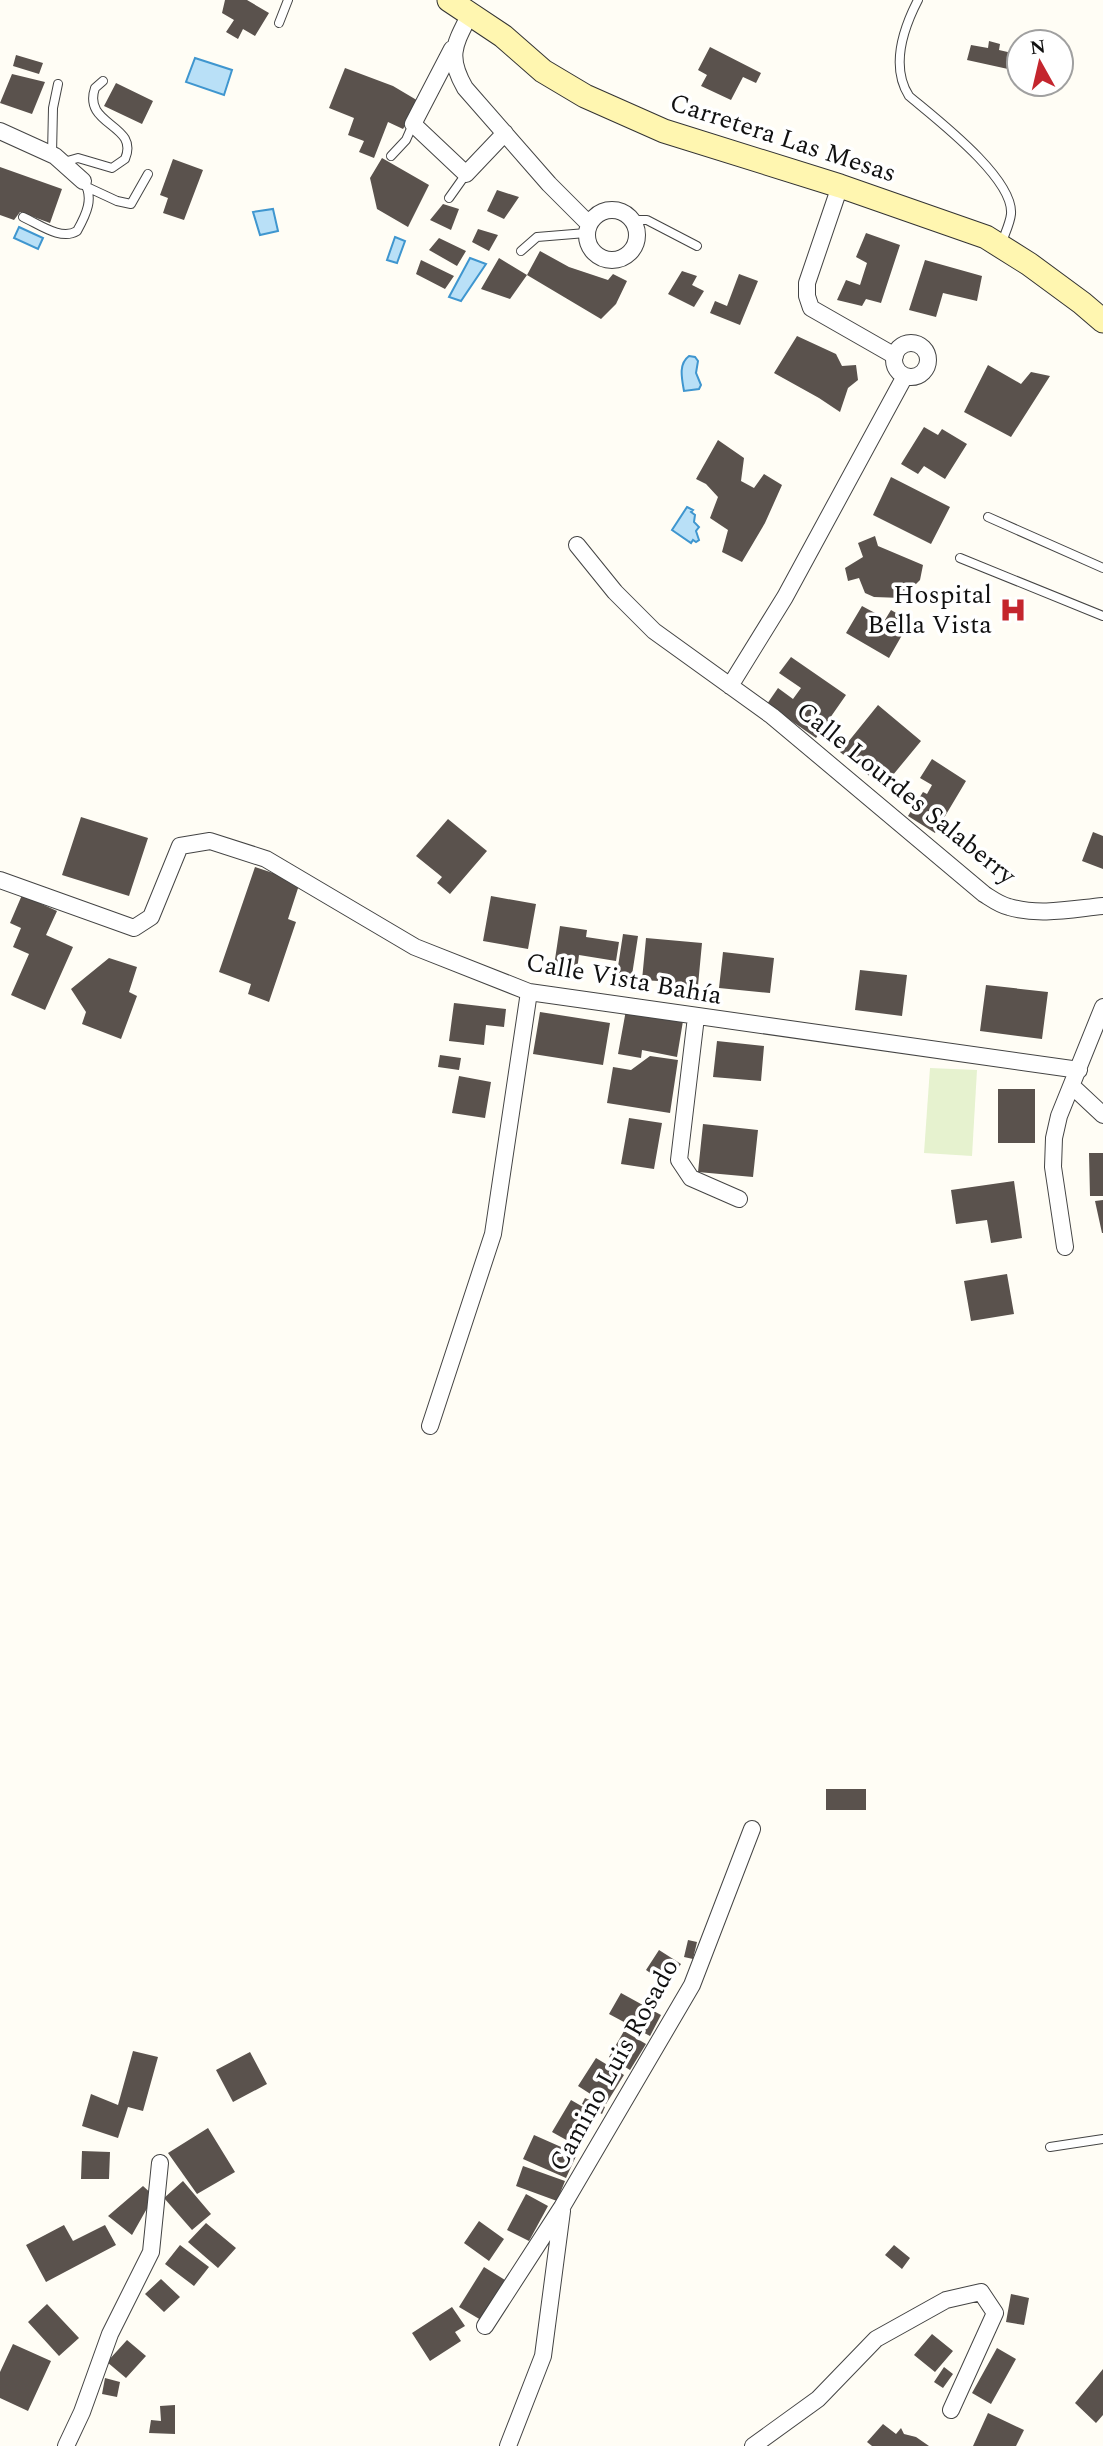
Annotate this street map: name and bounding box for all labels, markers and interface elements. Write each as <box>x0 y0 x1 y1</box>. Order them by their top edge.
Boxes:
north arrow <box>1005 28 1075 98</box>
text: N <box>1028 32 1048 63</box>
street label: Carretera Las Mesas <box>665 83 901 193</box>
place label: Hospital Bella Vista <box>867 575 992 645</box>
hospital icon: Hospital Bella Vista <box>998 595 1028 625</box>
street label: Calle Lourdes Salaberry <box>787 691 1026 896</box>
street label: Calle Vista Bahía <box>523 942 725 1016</box>
street label: Camino Luis Rosado <box>539 1951 689 2179</box>

